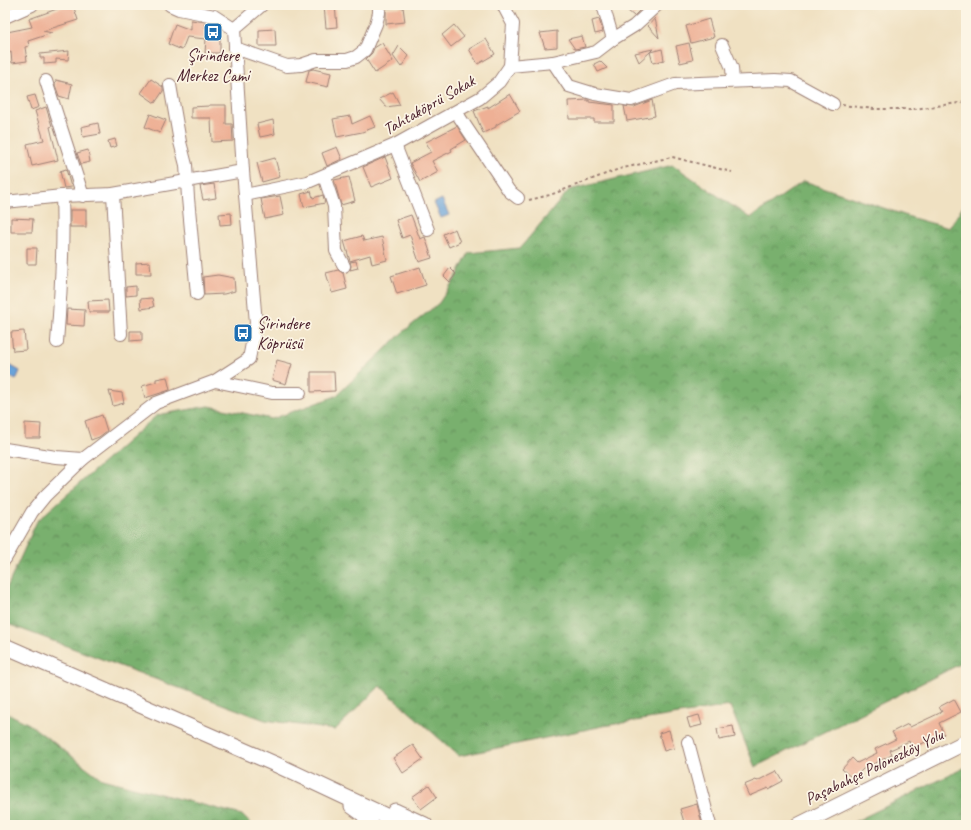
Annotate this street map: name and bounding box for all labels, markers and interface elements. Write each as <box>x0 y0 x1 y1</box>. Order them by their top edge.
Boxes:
bus stop icon: Şirindere Merkez Cami <box>202 21 224 43</box>
place label: Şirindere Merkez Cami <box>177 45 251 86</box>
street label: Tahtaköprü Sokak <box>379 69 480 140</box>
place label: Şirindere Köprüsü <box>257 313 311 354</box>
bus stop icon: Şirindere Köprüsü <box>232 322 254 344</box>
street label: Paşabahçe Polonezköy Yolu <box>801 724 948 810</box>

